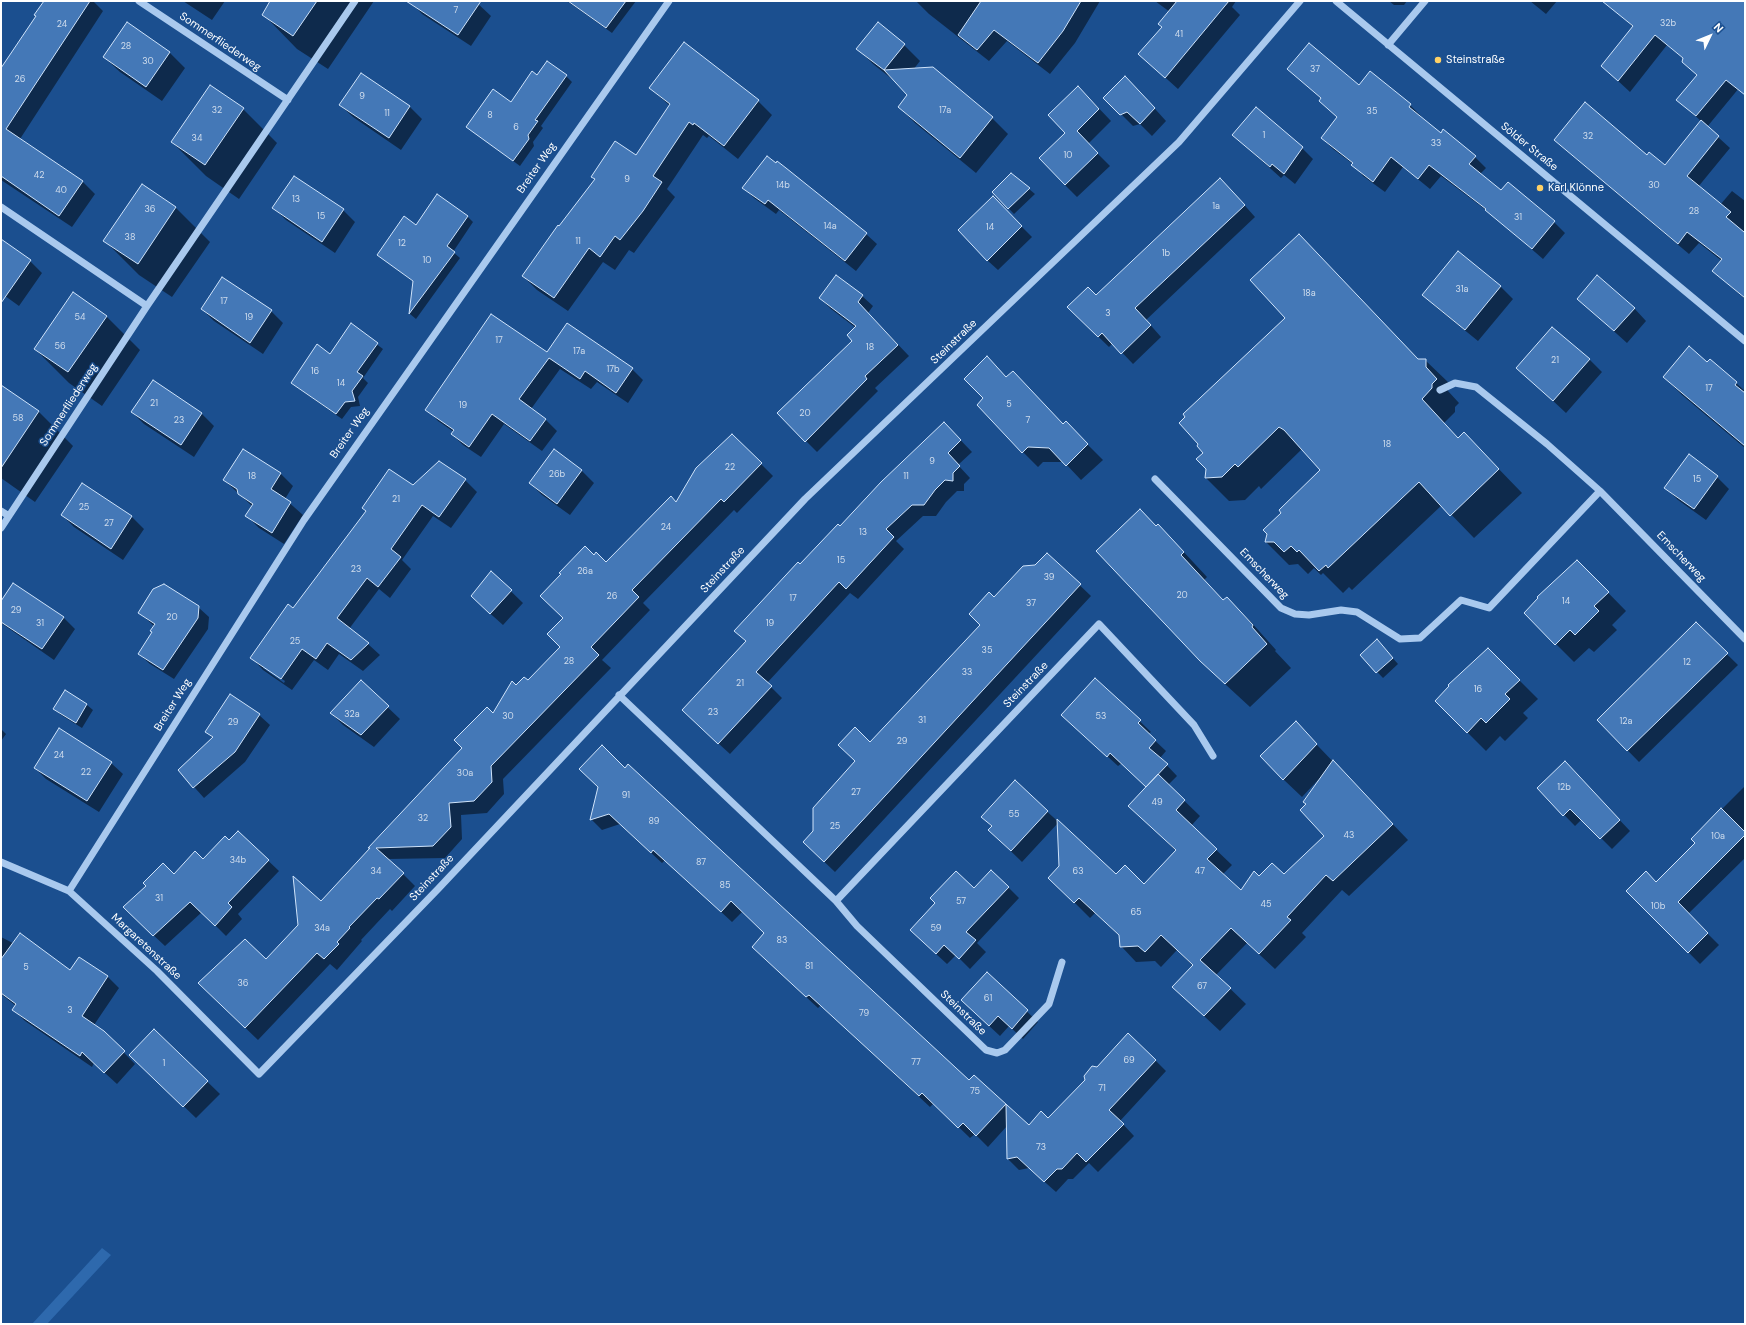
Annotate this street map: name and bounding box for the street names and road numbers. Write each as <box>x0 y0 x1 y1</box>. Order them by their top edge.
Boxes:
street label: Sommerfliederweg <box>177 10 263 74</box>
street label: Sölder Straße <box>1498 120 1560 174</box>
street label: Breiter Weg <box>515 140 559 196</box>
street label: Steinstraße <box>928 317 980 367</box>
street label: Sommerfliederweg <box>37 361 101 449</box>
street label: Breiter Weg <box>328 405 372 461</box>
street label: Emscherweg <box>1654 529 1708 585</box>
street label: Steinstraße <box>698 544 748 596</box>
street label: Emscherweg <box>1237 546 1291 602</box>
street label: Steinstraße <box>1001 659 1051 711</box>
street label: Breiter Weg <box>152 676 194 734</box>
street label: Steinstraße <box>407 852 457 904</box>
street label: Margaretenstraße <box>108 911 184 983</box>
street label: Steinstraße <box>937 988 989 1038</box>

